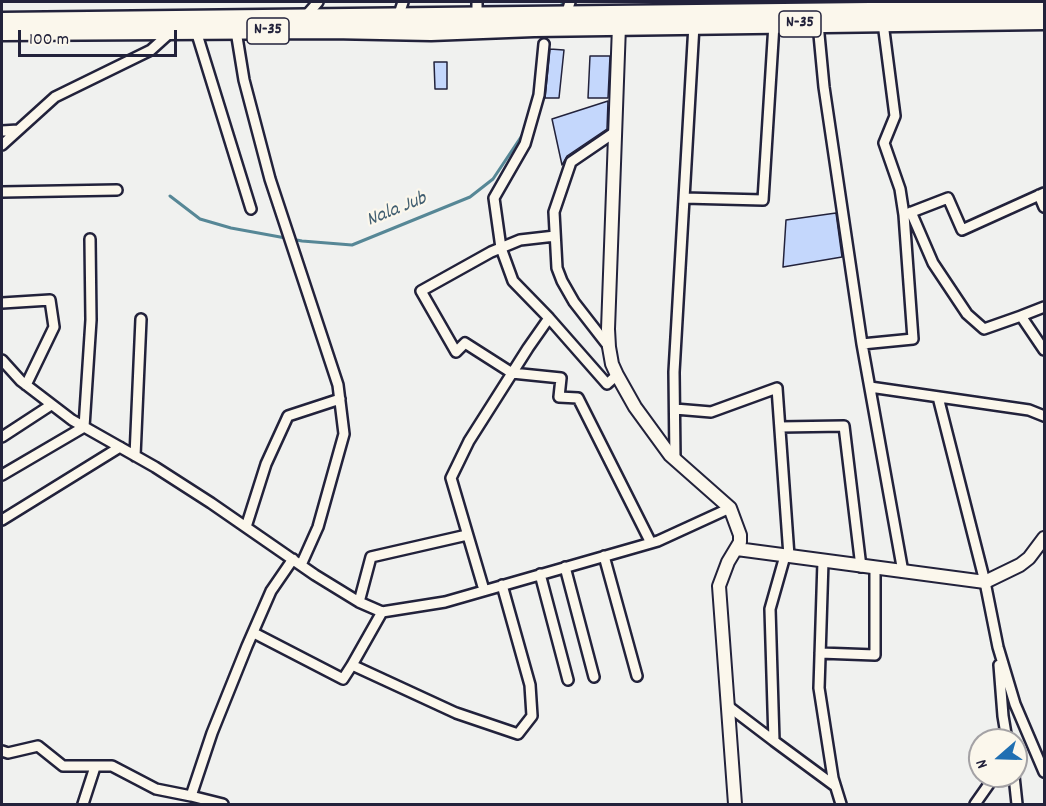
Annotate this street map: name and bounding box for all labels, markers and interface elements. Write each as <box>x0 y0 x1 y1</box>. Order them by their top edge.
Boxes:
road number: N-35 <box>779 11 821 37</box>
scale bar <box>21 18 180 56</box>
road number: N-35 <box>247 18 289 44</box>
text: 100 m <box>29 28 69 53</box>
water label: Nala Jub <box>364 188 430 234</box>
north arrow <box>968 728 1028 788</box>
text: N <box>970 756 995 771</box>

